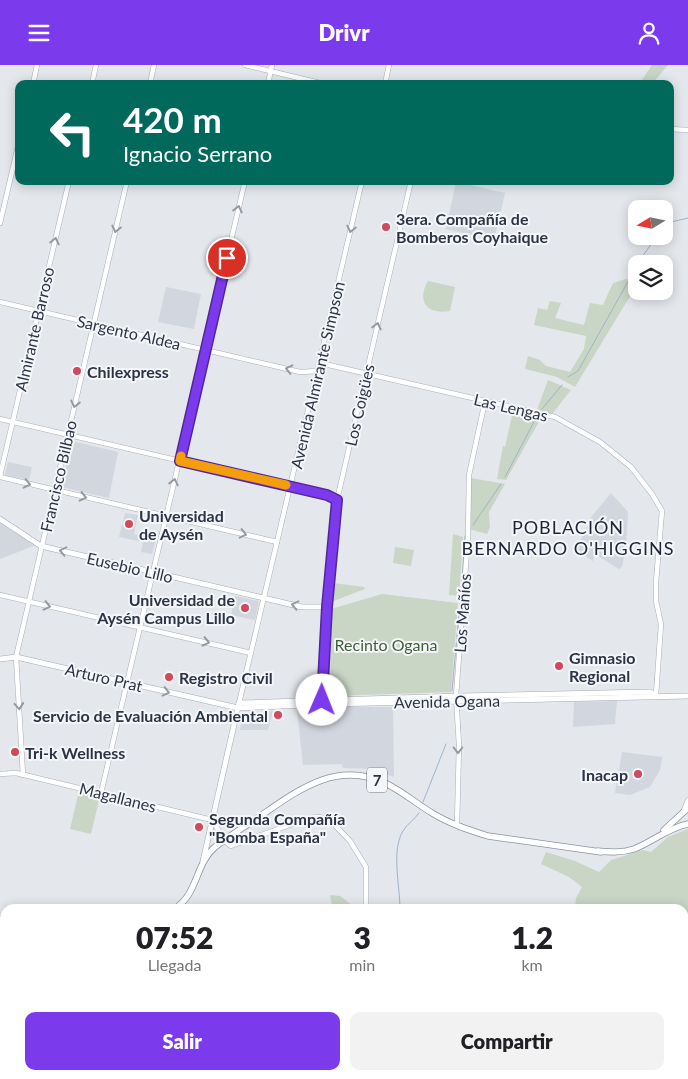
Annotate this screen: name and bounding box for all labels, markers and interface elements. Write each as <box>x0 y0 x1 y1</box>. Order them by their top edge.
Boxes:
icon: menu <box>25 19 53 47</box>
text: Drivr <box>318 19 370 46</box>
icon: person <box>635 19 663 47</box>
text: 420 m <box>123 98 222 140</box>
icon: left <box>40 100 105 165</box>
text: Ignacio Serrano <box>123 140 272 167</box>
north arrow <box>628 200 672 245</box>
map controls <box>628 200 673 300</box>
one-way arrow <box>232 205 243 214</box>
place label: 3era. Compañía de Bomberos Coyhaique <box>396 209 549 246</box>
marker: 3era. Compañía de Bomberos Coyhaique <box>380 221 392 233</box>
one-way arrow <box>111 224 122 233</box>
one-way arrow <box>346 224 357 233</box>
one-way arrow <box>49 237 60 246</box>
pin <box>206 237 248 279</box>
icon: arrive <box>213 244 241 272</box>
button: layers <box>628 255 673 300</box>
street label: Almirante Barroso <box>10 265 58 393</box>
street label: Avenida Almirante Simpson <box>286 279 348 471</box>
street label: Sargento Aldea <box>75 311 183 353</box>
one-way arrow <box>371 321 382 330</box>
place label: Chilexpress <box>87 362 169 381</box>
street label: Los Coigües <box>340 362 378 448</box>
one-way arrow <box>285 364 294 375</box>
marker: Chilexpress <box>71 365 83 377</box>
street label: Las Lengas <box>472 389 550 425</box>
one-way arrow <box>70 400 81 408</box>
street label: Francisco Bilbao <box>36 418 80 534</box>
one-way arrow <box>168 477 179 486</box>
one-way arrow <box>23 478 32 489</box>
one-way arrow <box>78 491 87 502</box>
place label: Universidad de Aysén <box>139 506 224 543</box>
district label: POBLACIÓN BERNARDO O'HIGGINS <box>462 516 674 559</box>
marker: Universidad de Aysén <box>123 518 135 530</box>
one-way arrow <box>239 528 248 539</box>
one-way arrow <box>59 547 68 557</box>
street label: Eusebio Lillo <box>85 548 175 586</box>
street label: Los Mañíos <box>450 573 474 653</box>
place label: Universidad de Aysén Campus Lillo <box>96 590 235 627</box>
one-way arrow <box>43 600 52 611</box>
one-way arrow <box>291 600 300 611</box>
marker: Universidad de Aysén Campus Lillo <box>239 602 251 614</box>
park label: Recinto Ogana <box>335 635 437 654</box>
one-way arrow <box>201 636 210 647</box>
place label: Gimnasio Regional <box>569 648 635 685</box>
street label: Arturo Prat <box>64 659 145 695</box>
marker: Gimnasio Regional <box>553 660 565 672</box>
place label: Registro Civil <box>179 668 273 687</box>
marker: Registro Civil <box>163 671 175 683</box>
position arrow <box>295 673 347 725</box>
one-way arrow <box>161 686 170 697</box>
street label: Avenida Ogana <box>394 691 500 711</box>
one-way arrow <box>13 702 24 710</box>
place label: Servicio de Evaluación Ambiental <box>33 706 268 725</box>
marker: Servicio de Evaluación Ambiental <box>272 709 284 721</box>
place label: Tri-k Wellness <box>25 743 125 762</box>
marker: Tri-k Wellness <box>9 746 21 758</box>
one-way arrow <box>453 746 463 754</box>
place label: Inacap <box>581 765 628 784</box>
road number: 7 <box>367 767 387 793</box>
marker: Inacap <box>632 768 644 780</box>
street label: Magallanes <box>78 778 159 816</box>
place label: Segunda Compañía "Bomba España" <box>209 809 345 846</box>
marker: Segunda Compañía "Bomba España" <box>193 821 205 833</box>
text: 07:52 <box>136 919 213 955</box>
text: 3 <box>354 919 371 955</box>
text: 1.2 <box>511 919 553 955</box>
text: Llegada <box>148 955 201 974</box>
text: min <box>349 955 375 974</box>
text: km <box>521 955 543 974</box>
button: Salir <box>25 1012 340 1070</box>
button: Compartir <box>350 1012 664 1070</box>

